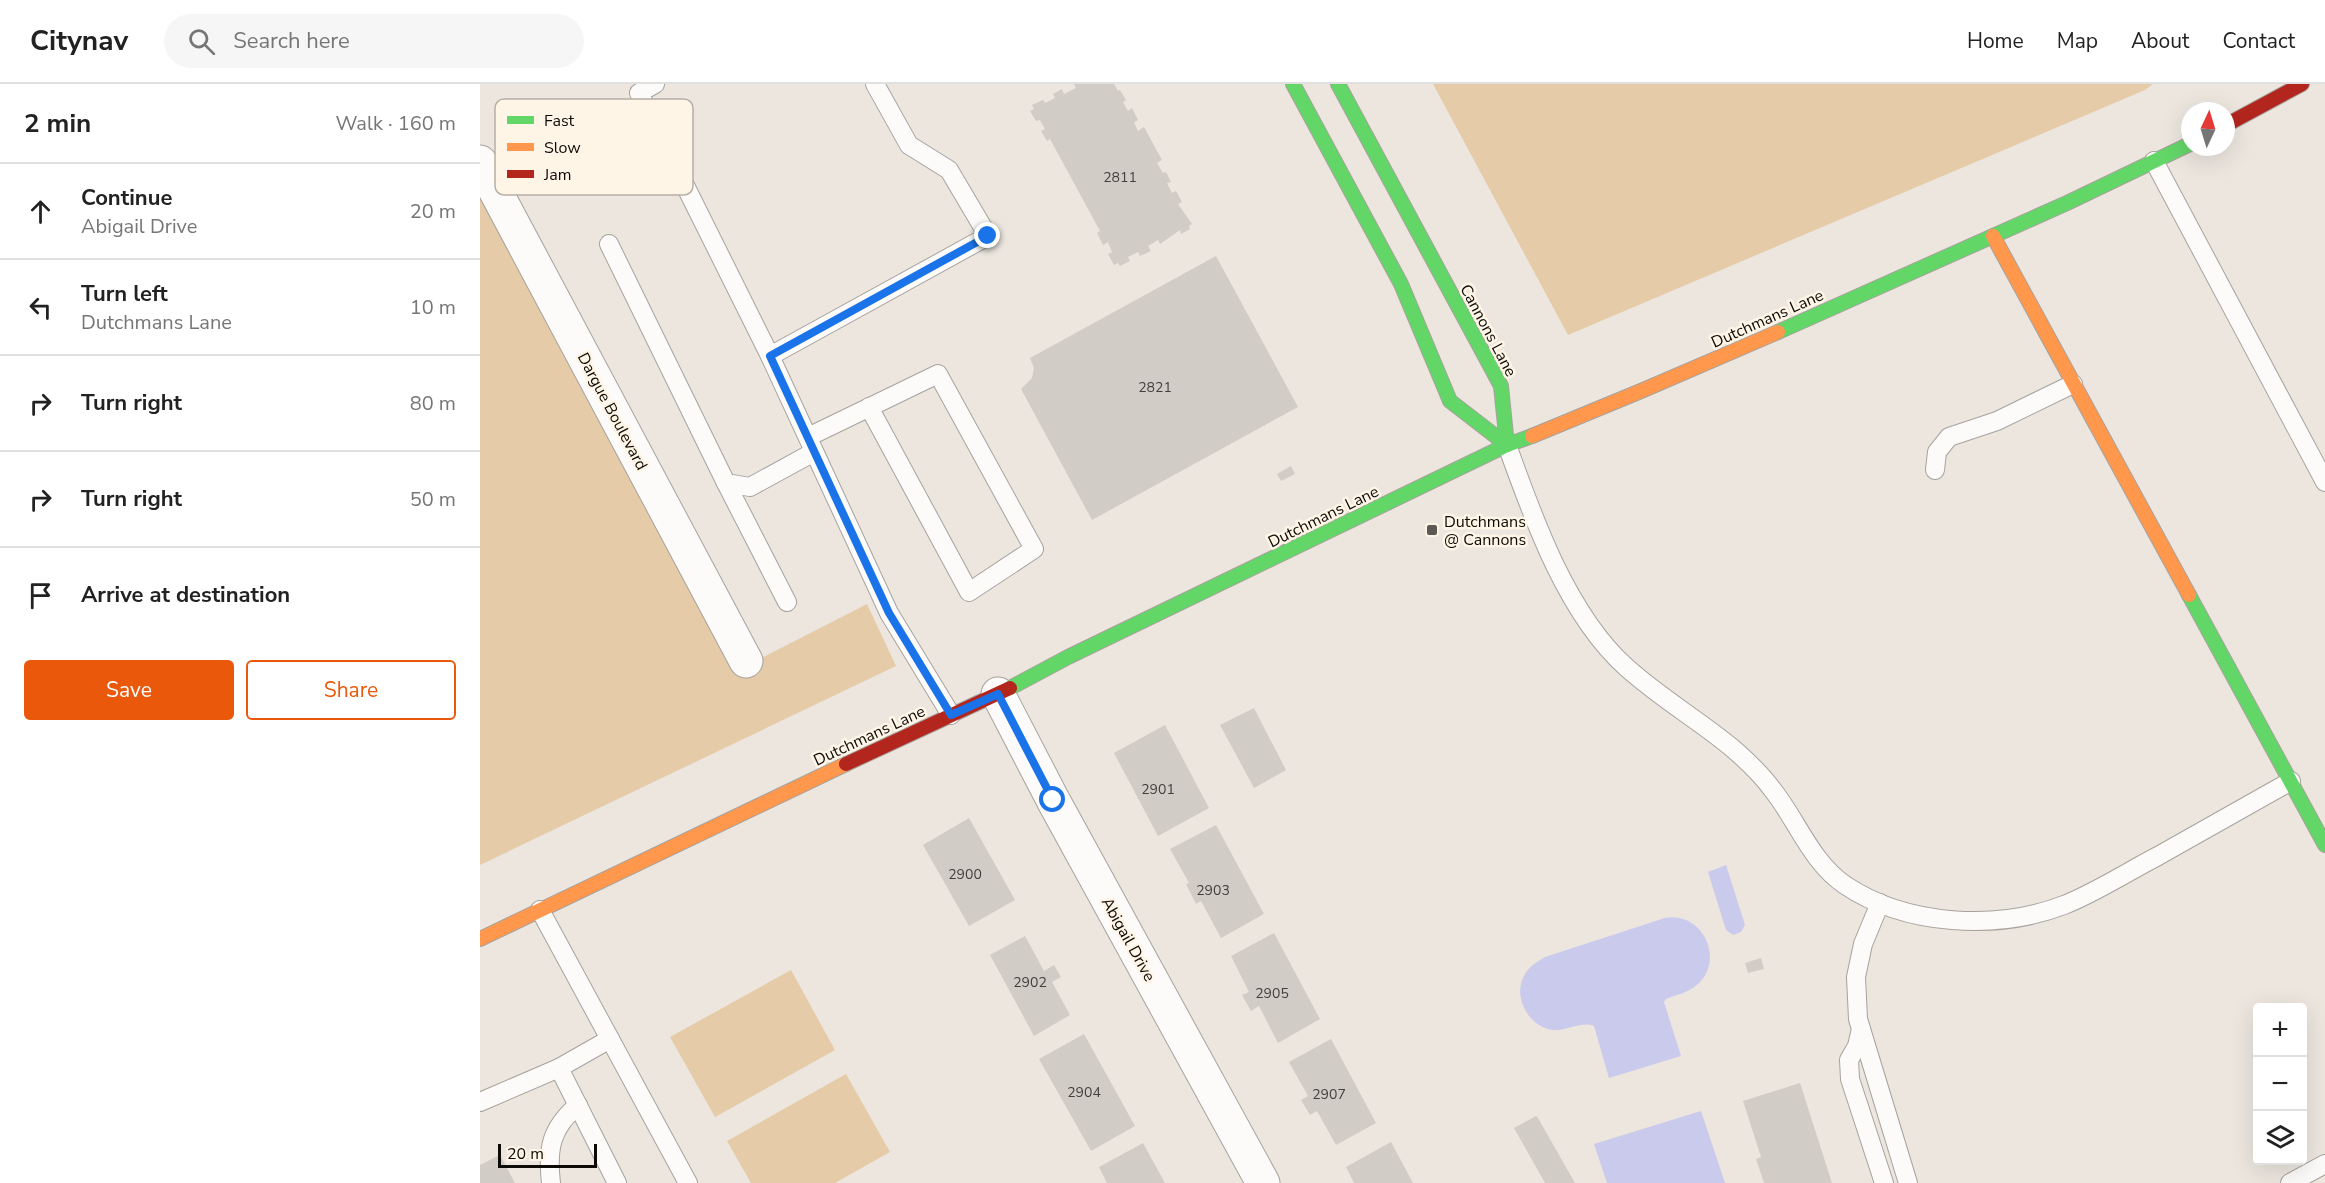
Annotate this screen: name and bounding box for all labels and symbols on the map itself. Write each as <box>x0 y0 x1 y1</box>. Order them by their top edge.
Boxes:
legend <box>495 99 693 195</box>
north arrow <box>2181 102 2235 156</box>
text: Fast <box>544 110 575 132</box>
text: Slow <box>544 137 581 159</box>
text: Jam <box>543 164 571 186</box>
house number: 2811 <box>1103 168 1137 187</box>
route end <box>974 222 1000 248</box>
street label: Cannons Lane <box>1455 280 1522 381</box>
street label: Dutchmans Lane <box>1708 284 1827 354</box>
street label: Dargue Boulevard <box>572 349 652 474</box>
house number: 2821 <box>1138 378 1172 397</box>
street label: Dutchmans Lane <box>1264 481 1383 553</box>
place label: Dutchmans @ Cannons <box>1444 511 1526 551</box>
marker: Dutchmans @ Cannons <box>1425 523 1439 537</box>
street label: Dutchmans Lane <box>810 700 929 771</box>
house number: 2901 <box>1141 780 1175 799</box>
route start <box>1039 786 1065 812</box>
house number: 2900 <box>948 865 982 884</box>
house number: 2903 <box>1196 881 1230 900</box>
street label: Abigail Drive <box>1096 893 1160 986</box>
house number: 2902 <box>1013 973 1047 992</box>
house number: 2905 <box>1255 984 1289 1003</box>
house number: 2904 <box>1067 1083 1101 1102</box>
house number: 2907 <box>1312 1085 1346 1104</box>
scale bar <box>498 1141 597 1168</box>

